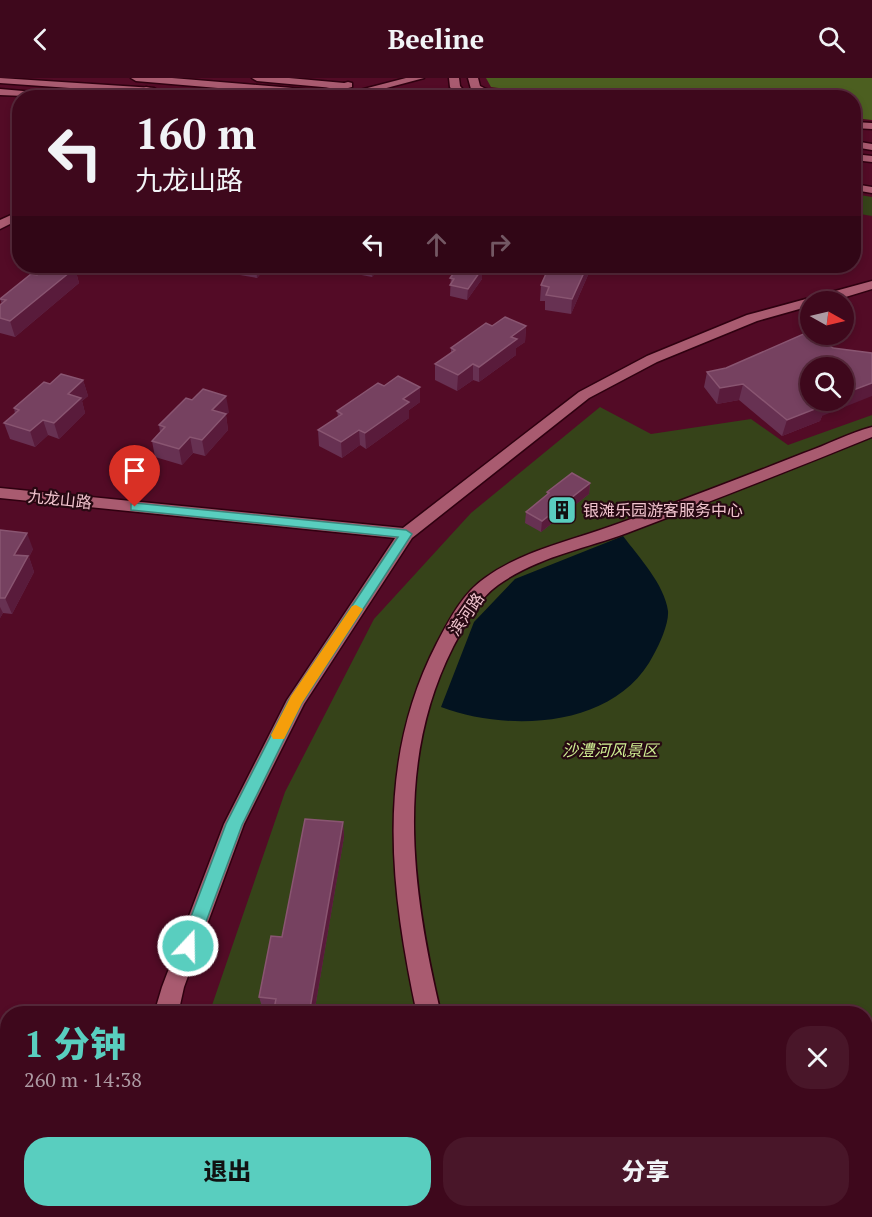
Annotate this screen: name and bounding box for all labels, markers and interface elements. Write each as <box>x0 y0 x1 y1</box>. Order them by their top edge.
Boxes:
text: Beeline <box>388 21 484 57</box>
icon: back <box>24 23 57 56</box>
icon: search <box>815 23 848 56</box>
text: 160 m <box>135 105 256 161</box>
icon: left <box>36 114 114 192</box>
text: 九龙山路 <box>135 162 243 198</box>
icon: left <box>357 228 390 261</box>
icon: ahead <box>420 228 453 261</box>
icon: right <box>483 228 516 261</box>
north arrow <box>800 291 854 345</box>
map controls <box>800 291 854 411</box>
button: search <box>800 357 854 411</box>
pin <box>109 445 160 507</box>
icon: arrive <box>118 454 151 487</box>
street label: 九龙山路 <box>27 485 93 513</box>
building icon: 银滩乐园游客服务中心 <box>546 494 578 526</box>
place label: 银滩乐园游客服务中心 <box>583 499 743 521</box>
street label: 滨河路 <box>443 588 489 640</box>
park label: 沙澧河风景区 <box>562 739 660 761</box>
position arrow <box>156 914 220 978</box>
text: 1 分钟 <box>24 1020 126 1067</box>
button: close <box>786 1026 849 1089</box>
text: 260 m · 14:38 <box>24 1066 142 1093</box>
button: 退出 <box>24 1137 431 1206</box>
button: 分享 <box>443 1137 849 1206</box>

